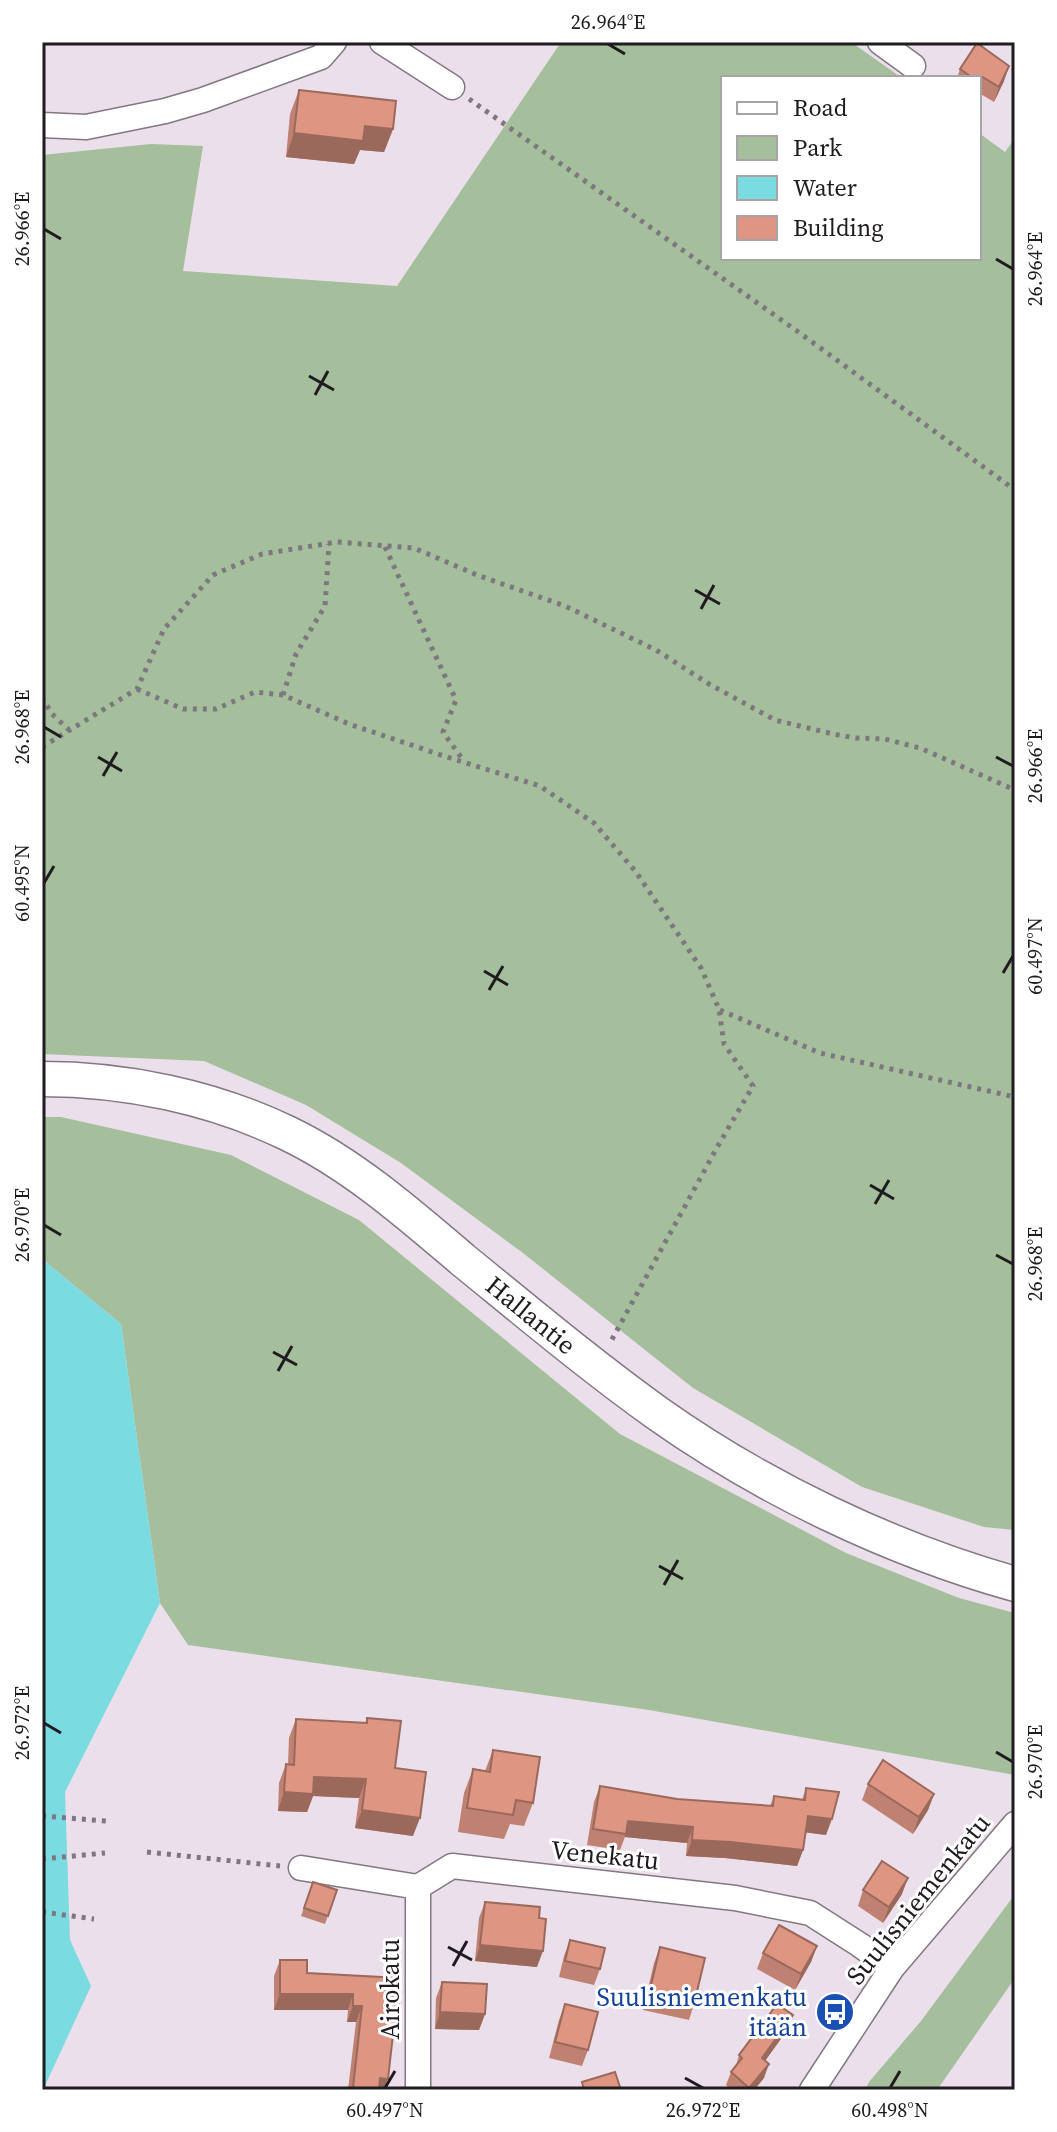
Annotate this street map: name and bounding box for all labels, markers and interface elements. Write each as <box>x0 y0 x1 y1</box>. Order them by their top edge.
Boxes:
text: 26.964°E <box>571 8 645 36</box>
legend <box>721 76 981 260</box>
text: Road <box>793 91 848 124</box>
text: Park <box>793 131 843 164</box>
text: Water <box>793 171 857 204</box>
text: 26.966°E <box>8 192 36 266</box>
text: Building <box>793 211 884 244</box>
text: 26.964°E <box>1021 232 1049 306</box>
text: 26.968°E <box>8 690 36 764</box>
text: 26.966°E <box>1021 729 1049 803</box>
text: 60.495°N <box>8 844 36 922</box>
text: 60.497°N <box>1021 917 1049 995</box>
text: 26.970°E <box>8 1188 36 1262</box>
text: 26.968°E <box>1021 1227 1049 1301</box>
street label: Hallantie <box>478 1268 584 1363</box>
text: 26.972°E <box>8 1686 36 1760</box>
text: 26.970°E <box>1021 1725 1049 1799</box>
street label: Suulisniemenkatu <box>838 1806 998 1992</box>
street label: Venekatu <box>549 1831 661 1879</box>
street label: Airokatu <box>372 1939 408 2039</box>
place label: Suulisniemenkatu itään <box>597 1979 807 2045</box>
bus stop icon: Suulisniemenkatu itään <box>814 1991 856 2033</box>
text: 60.497°N <box>346 2096 424 2124</box>
text: 26.972°E <box>666 2096 740 2124</box>
text: 60.498°N <box>851 2096 929 2124</box>

